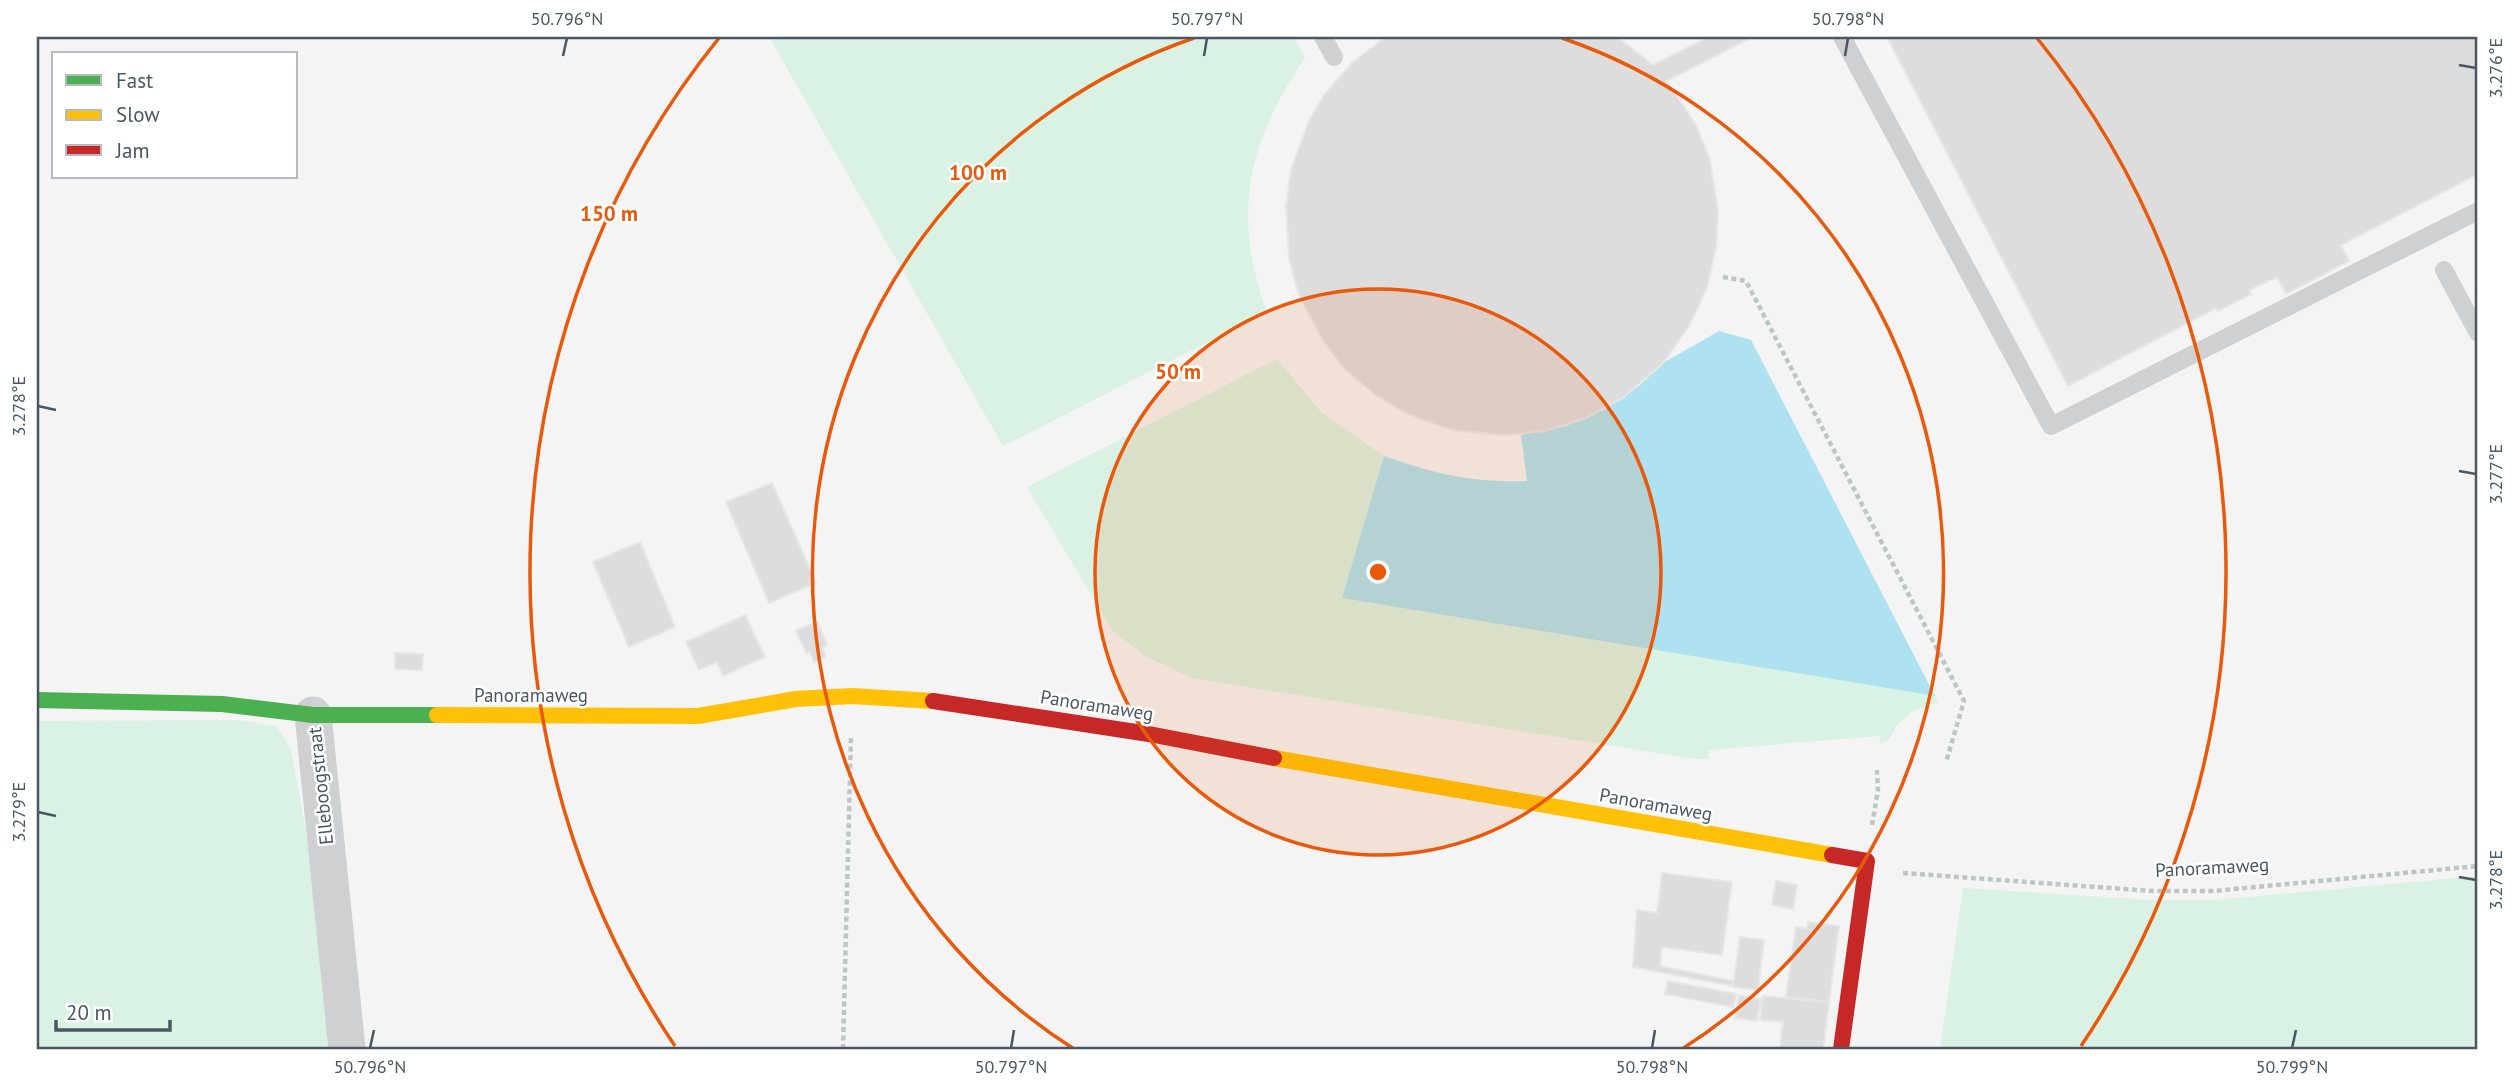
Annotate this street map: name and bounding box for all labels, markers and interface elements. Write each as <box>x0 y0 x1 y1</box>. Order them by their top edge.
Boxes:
text: 50.796°N <box>531 7 603 30</box>
text: 50.797°N <box>1171 7 1243 30</box>
text: 50.798°N <box>1812 7 1884 30</box>
text: 3.276°E <box>2484 38 2507 98</box>
legend <box>52 52 298 178</box>
text: Fast <box>116 67 153 94</box>
text: Slow <box>116 101 160 128</box>
text: Jam <box>115 137 150 164</box>
text: 100 m <box>949 159 1007 186</box>
text: 150 m <box>580 200 638 227</box>
text: 50 m <box>1155 358 1201 385</box>
text: 3.278°E <box>7 376 30 436</box>
text: 3.277°E <box>2484 444 2507 504</box>
centre of rings <box>1366 560 1390 584</box>
street label: Panoramaweg <box>474 683 588 707</box>
street label: Panoramaweg <box>1039 684 1155 726</box>
street label: Elleboogstraat <box>302 726 338 846</box>
text: 3.279°E <box>7 782 30 842</box>
street label: Panoramaweg <box>1598 782 1714 826</box>
text: 3.278°E <box>2484 850 2507 910</box>
street label: Panoramaweg <box>2154 852 2270 882</box>
scale bar <box>56 988 170 1032</box>
text: 20 m <box>66 999 112 1026</box>
text: 50.796°N <box>334 1055 406 1078</box>
text: 50.797°N <box>975 1055 1047 1078</box>
text: 50.798°N <box>1616 1055 1688 1078</box>
text: 50.799°N <box>2256 1055 2328 1078</box>

